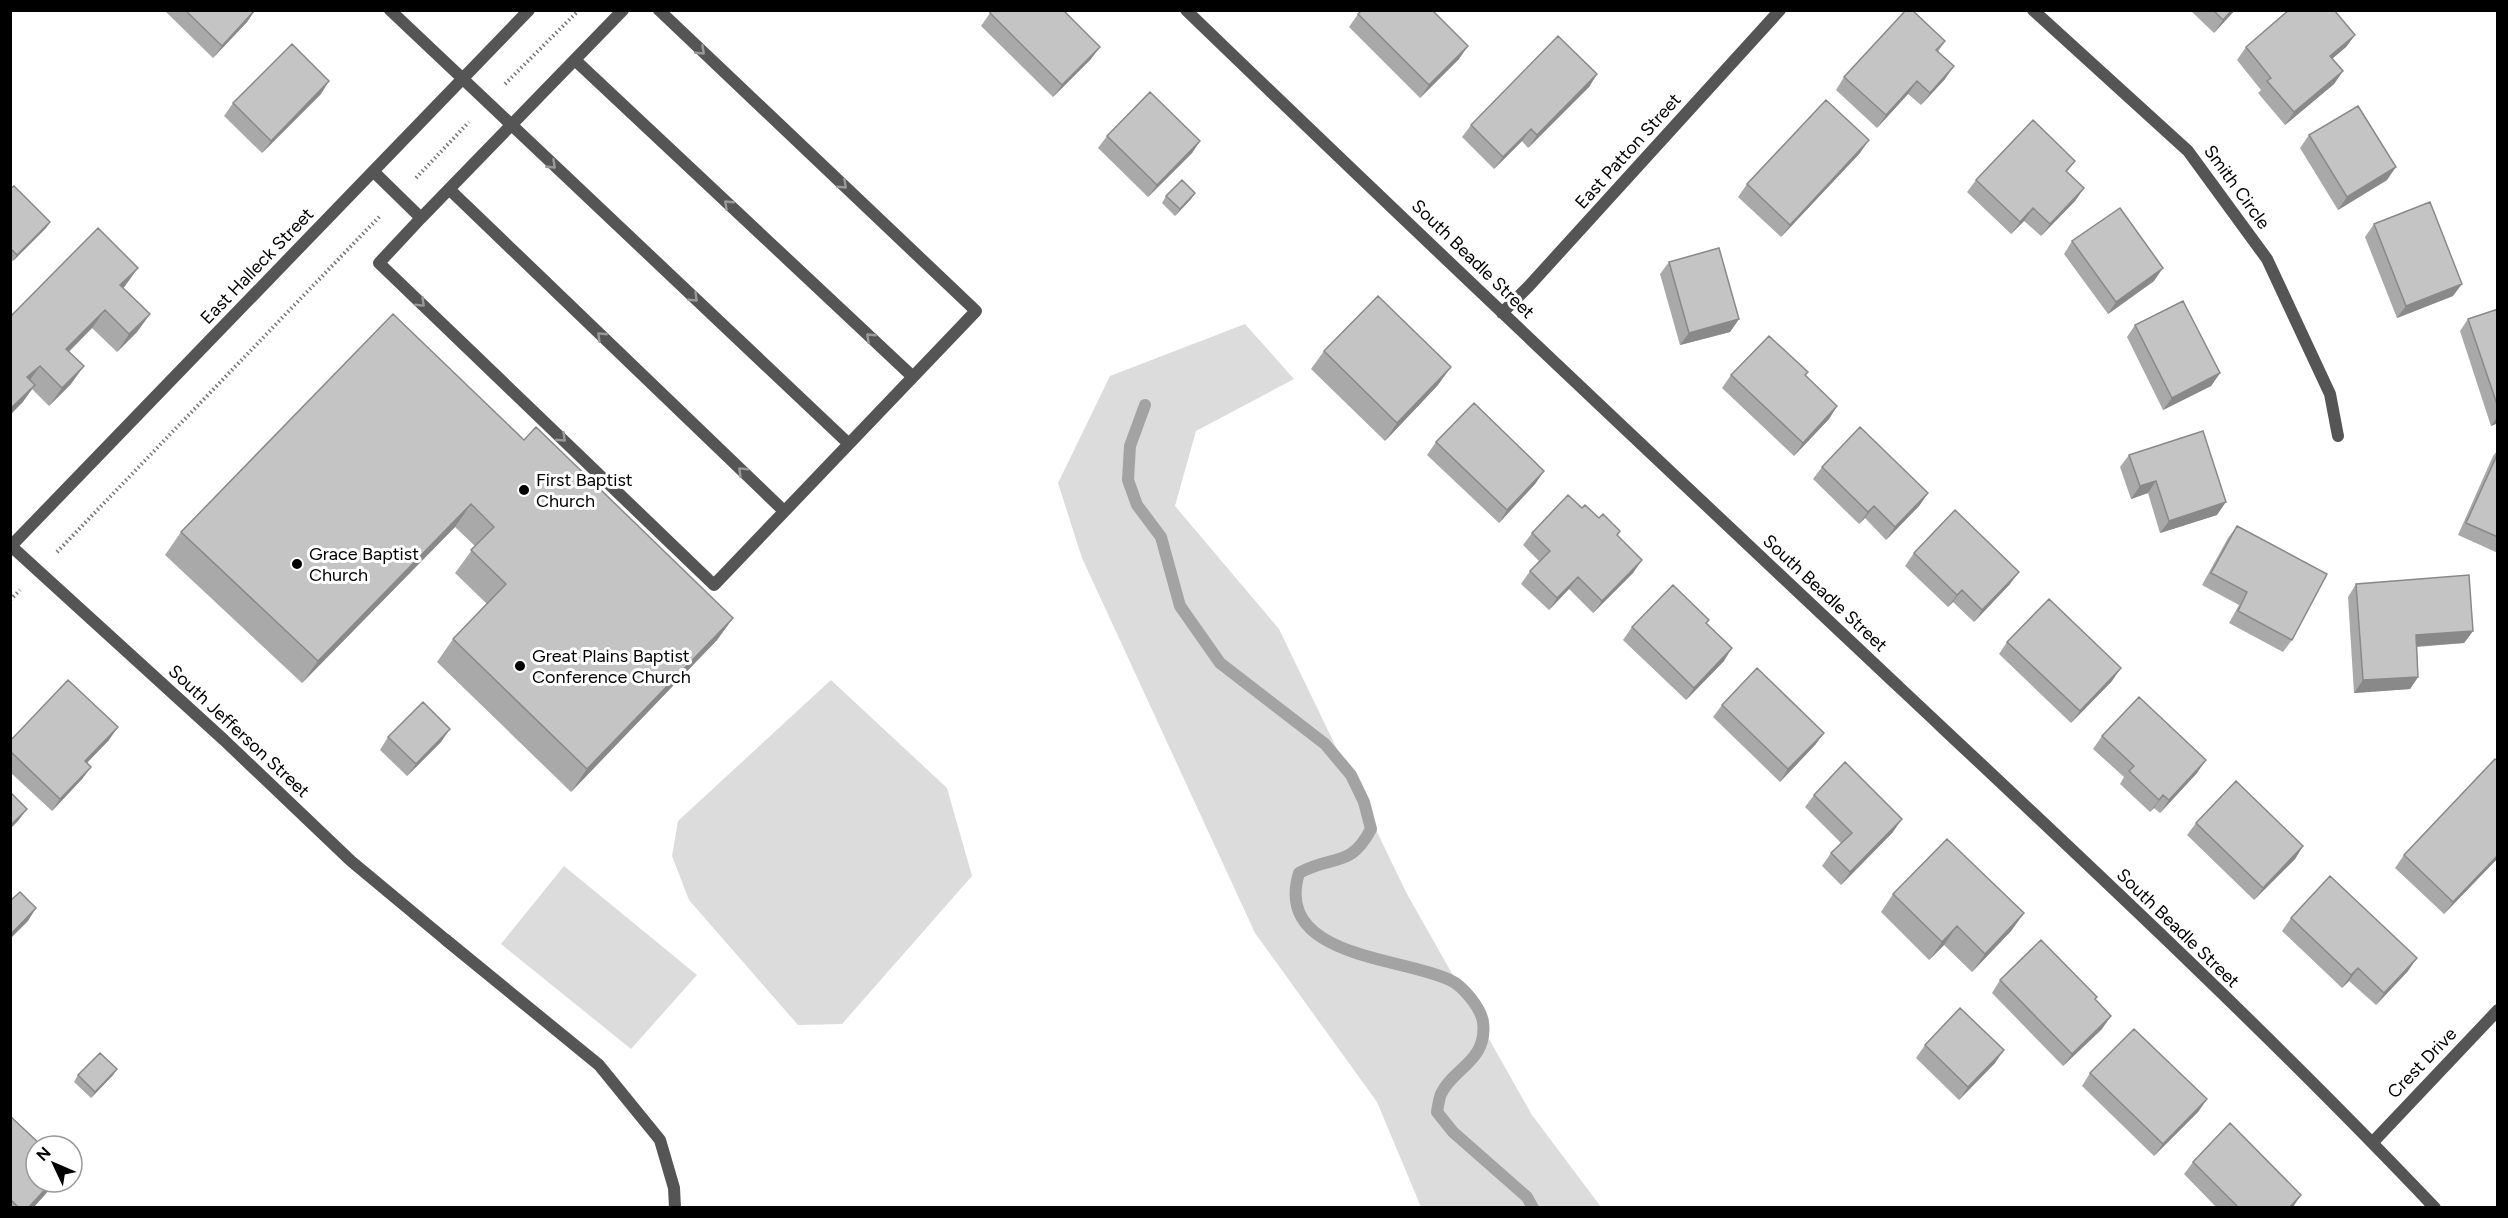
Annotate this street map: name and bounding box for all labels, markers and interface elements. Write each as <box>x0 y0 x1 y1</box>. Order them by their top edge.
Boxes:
one-way arrow <box>695 44 705 55</box>
street label: East Patton Street <box>1570 89 1686 213</box>
street label: Smith Circle <box>2199 141 2275 233</box>
one-way arrow <box>545 158 556 169</box>
one-way arrow <box>836 178 846 189</box>
street label: South Beadle Street <box>1407 195 1539 323</box>
one-way arrow <box>724 200 735 211</box>
street label: East Halleck Street <box>196 203 318 329</box>
one-way arrow <box>687 291 698 302</box>
one-way arrow <box>413 296 424 307</box>
one-way arrow <box>598 332 608 343</box>
one-way arrow <box>867 333 877 344</box>
one-way arrow <box>554 431 565 442</box>
one-way arrow <box>738 467 749 478</box>
place label: First Baptist Church <box>536 469 633 512</box>
marker: First Baptist Church <box>517 483 531 497</box>
street label: South Beadle Street <box>1758 530 1892 656</box>
place label: Grace Baptist Church <box>309 543 419 586</box>
marker: Grace Baptist Church <box>290 557 304 571</box>
place label: Great Plains Baptist Conference Church <box>532 645 691 688</box>
marker: Great Plains Baptist Conference Church <box>513 659 527 673</box>
street label: South Jefferson Street <box>164 660 314 802</box>
street label: South Beadle Street <box>2112 864 2244 992</box>
street label: Crest Drive <box>2383 1023 2461 1103</box>
north arrow <box>24 1134 84 1194</box>
text: N <box>32 1143 55 1165</box>

